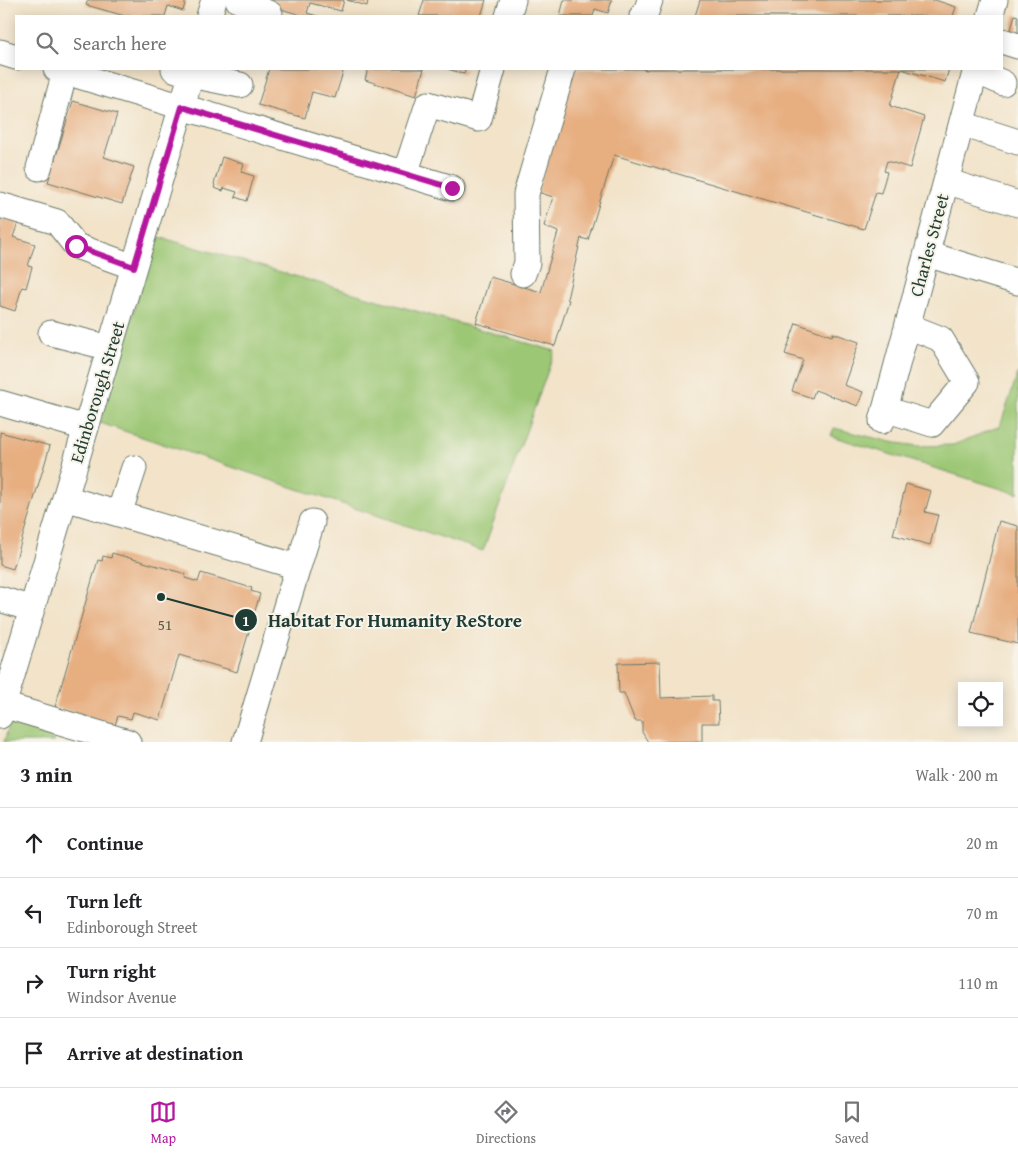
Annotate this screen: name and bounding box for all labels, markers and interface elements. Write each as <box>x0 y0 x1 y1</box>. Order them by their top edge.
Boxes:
search box <box>15 15 1003 70</box>
icon: search <box>33 29 61 57</box>
text: Search here <box>73 29 167 57</box>
route end <box>441 177 464 200</box>
street label: Charles Street <box>902 190 956 300</box>
route start <box>65 235 88 258</box>
street label: Edinborough Street <box>63 317 132 466</box>
callout: Habitat For Humanity ReStore <box>233 603 532 637</box>
text: Habitat For Humanity ReStore <box>268 606 522 634</box>
text: 1 <box>242 610 250 631</box>
house number: 51 <box>158 614 172 635</box>
map controls <box>958 682 1003 727</box>
button: locate <box>958 682 1003 727</box>
text: 3 min <box>20 759 72 790</box>
text: Walk · 200 m <box>915 763 998 787</box>
icon: ahead <box>20 829 48 857</box>
text: Continue <box>67 829 144 857</box>
text: 20 m <box>966 831 998 855</box>
text: Turn left <box>67 887 142 915</box>
icon: left <box>20 899 48 927</box>
text: 70 m <box>966 901 998 925</box>
text: Edinborough Street <box>67 915 198 939</box>
text: Turn right <box>67 957 156 985</box>
icon: right <box>20 969 48 997</box>
text: 110 m <box>958 971 998 995</box>
text: Windsor Avenue <box>67 985 176 1009</box>
icon: arrive <box>20 1039 48 1067</box>
text: Arrive at destination <box>67 1039 243 1067</box>
tab: Map <box>149 1098 177 1148</box>
tab: Directions <box>476 1098 536 1148</box>
tab: Saved <box>835 1098 869 1148</box>

